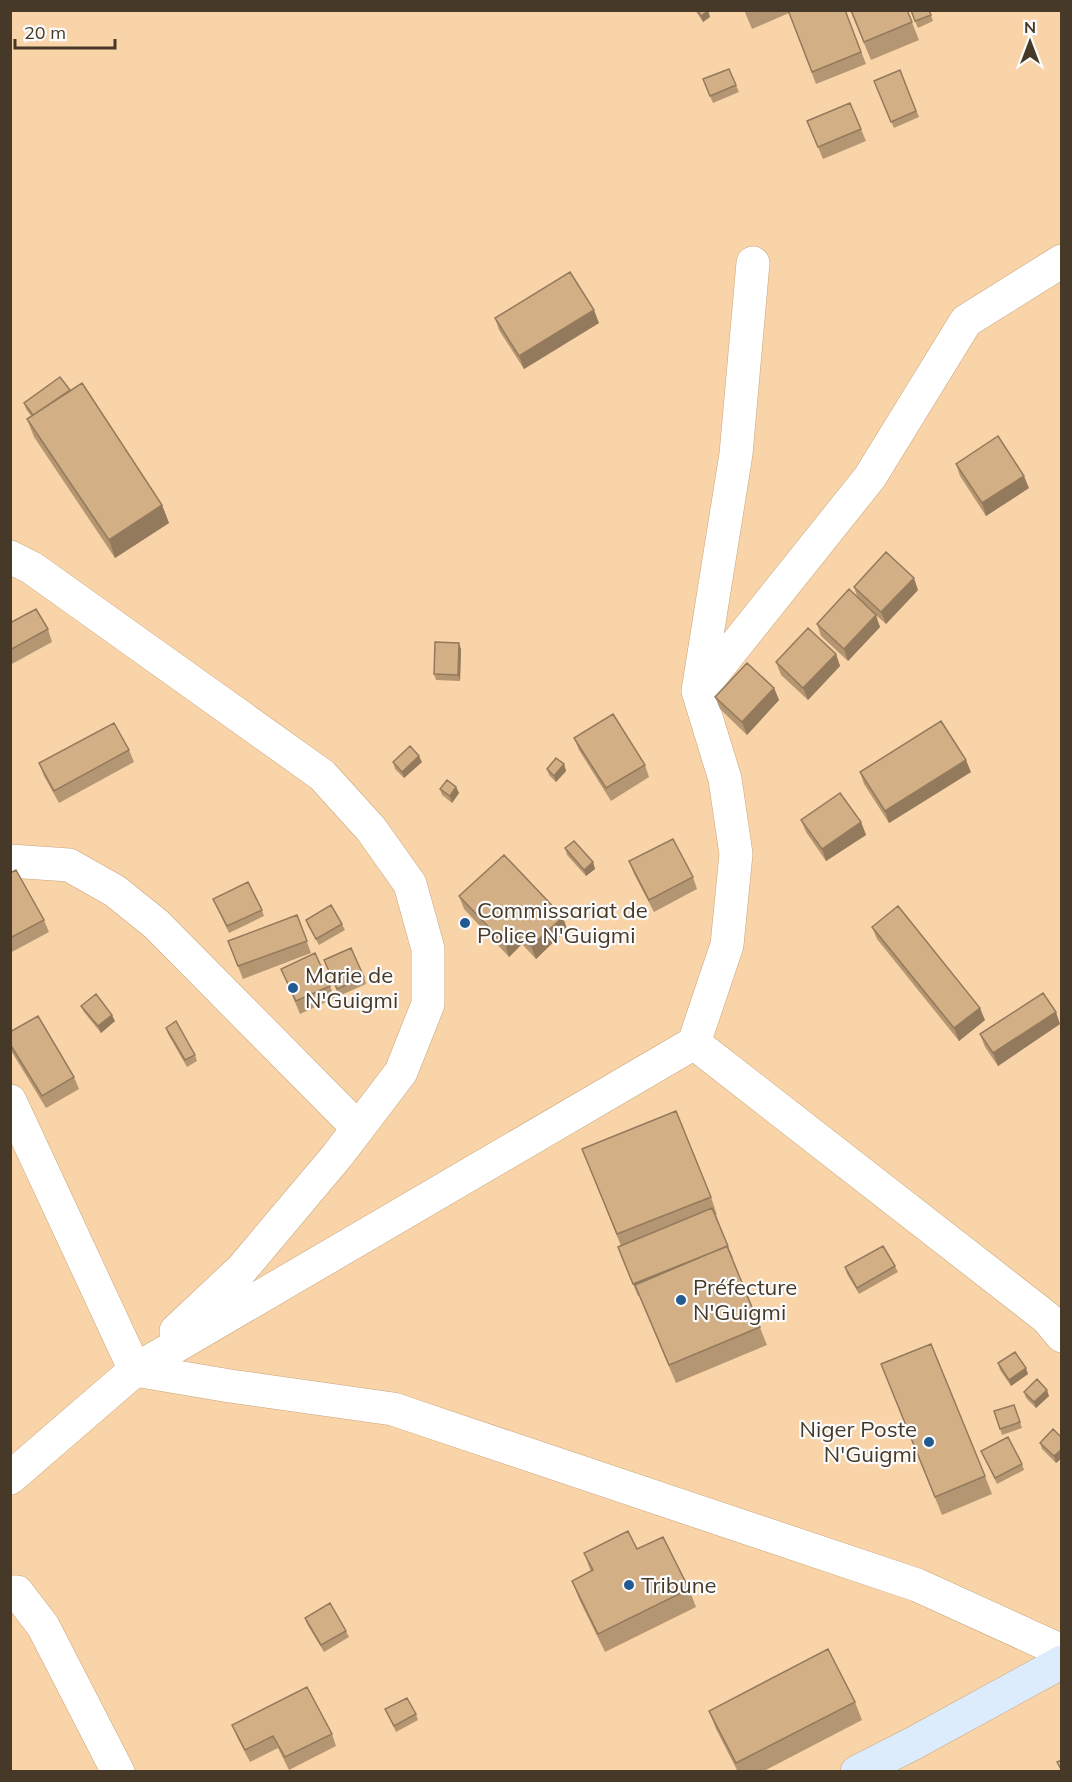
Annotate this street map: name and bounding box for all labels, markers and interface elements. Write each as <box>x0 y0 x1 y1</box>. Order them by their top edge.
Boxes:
scale bar <box>15 12 116 50</box>
north arrow <box>1000 12 1060 72</box>
text: N <box>1024 17 1036 37</box>
text: 20 m <box>24 21 66 44</box>
place label: Commissariat de Police N'Guigmi <box>477 896 648 949</box>
marker: Commissariat de Police N'Guigmi <box>458 916 472 930</box>
place label: Marie de N'Guigmi <box>305 961 398 1014</box>
marker: Marie de N'Guigmi <box>286 981 300 995</box>
place label: Préfecture N'Guigmi <box>693 1273 797 1326</box>
marker: Préfecture N'Guigmi <box>674 1293 688 1307</box>
place label: Niger Poste N'Guigmi <box>800 1415 917 1468</box>
marker: Niger Poste N'Guigmi <box>922 1435 936 1449</box>
place label: Tribune <box>641 1571 717 1599</box>
marker: Tribune <box>622 1578 636 1592</box>

